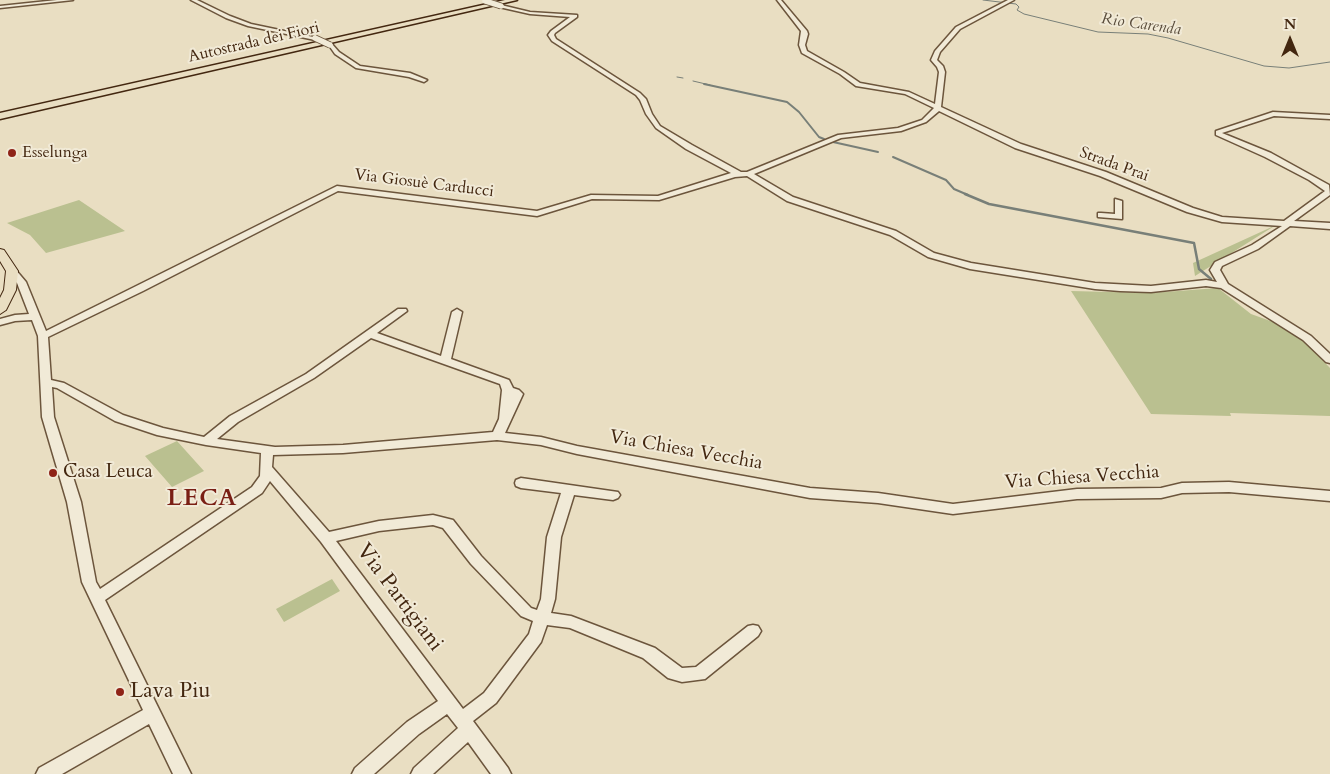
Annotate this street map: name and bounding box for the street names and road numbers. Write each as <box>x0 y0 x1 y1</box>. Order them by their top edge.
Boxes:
street label: Autostrada dei Fiori <box>187 19 321 67</box>
street label: Strada Prai <box>1077 144 1151 186</box>
street label: Via Giosuè Carducci <box>353 166 495 202</box>
street label: Via Chiesa Vecchia <box>608 426 764 476</box>
street label: Via Chiesa Vecchia <box>1004 461 1160 495</box>
street label: Via Partigiani <box>350 539 448 657</box>

